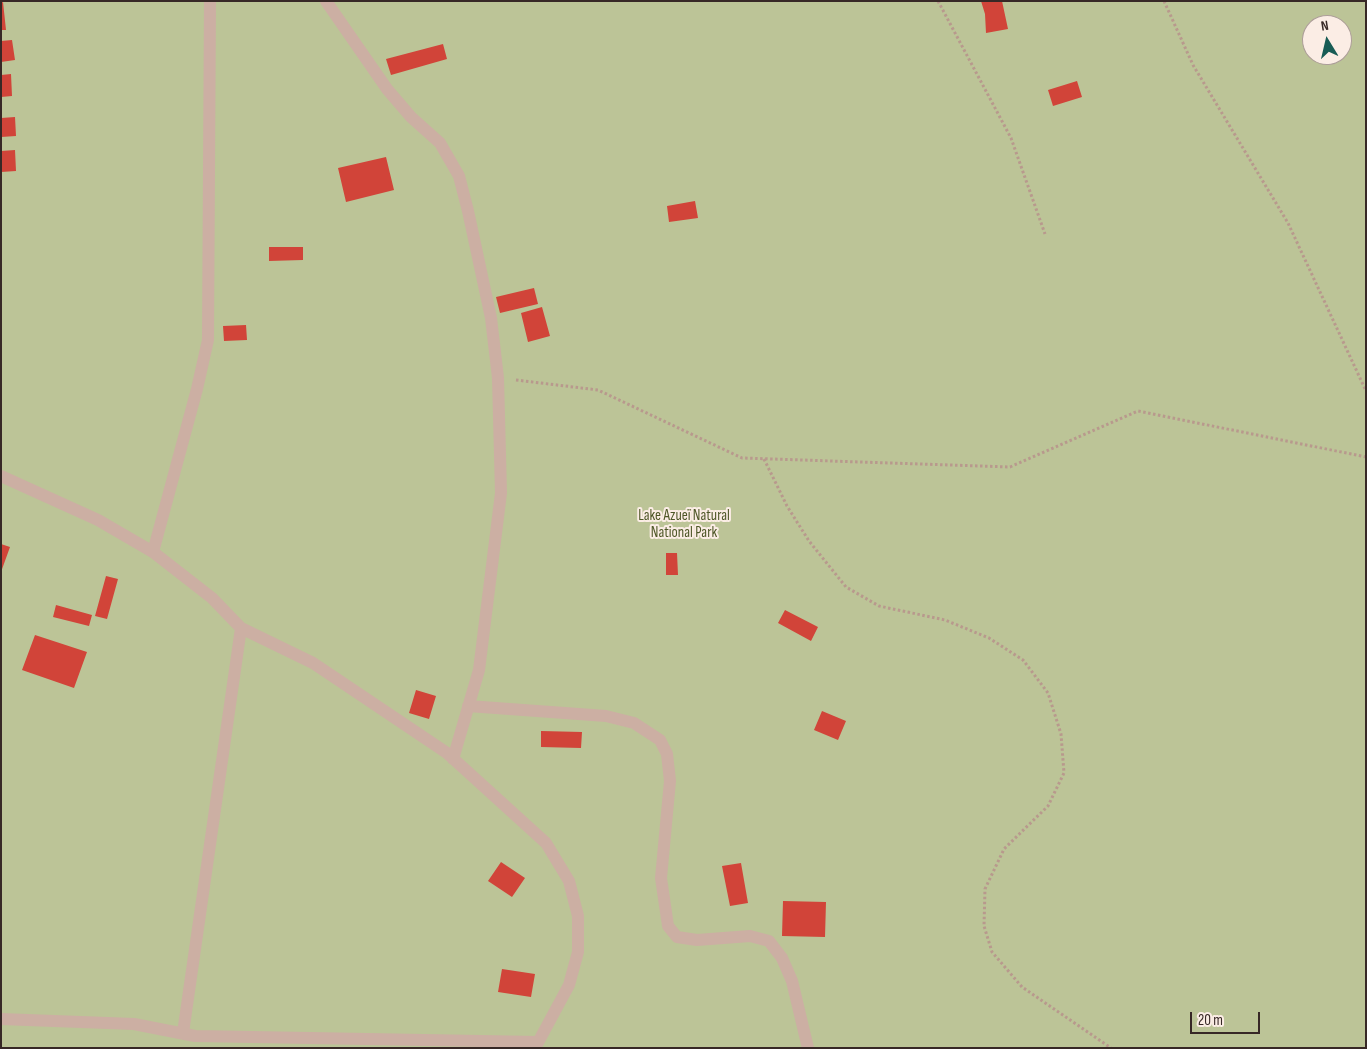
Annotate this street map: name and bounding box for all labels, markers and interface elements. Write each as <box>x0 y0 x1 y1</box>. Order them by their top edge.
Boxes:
north arrow <box>1302 15 1352 65</box>
text: N <box>1320 17 1330 35</box>
park label: Lake Azueï Natural National Park <box>638 507 730 542</box>
scale bar <box>1192 1002 1262 1034</box>
text: 20 m <box>1198 1011 1223 1030</box>

